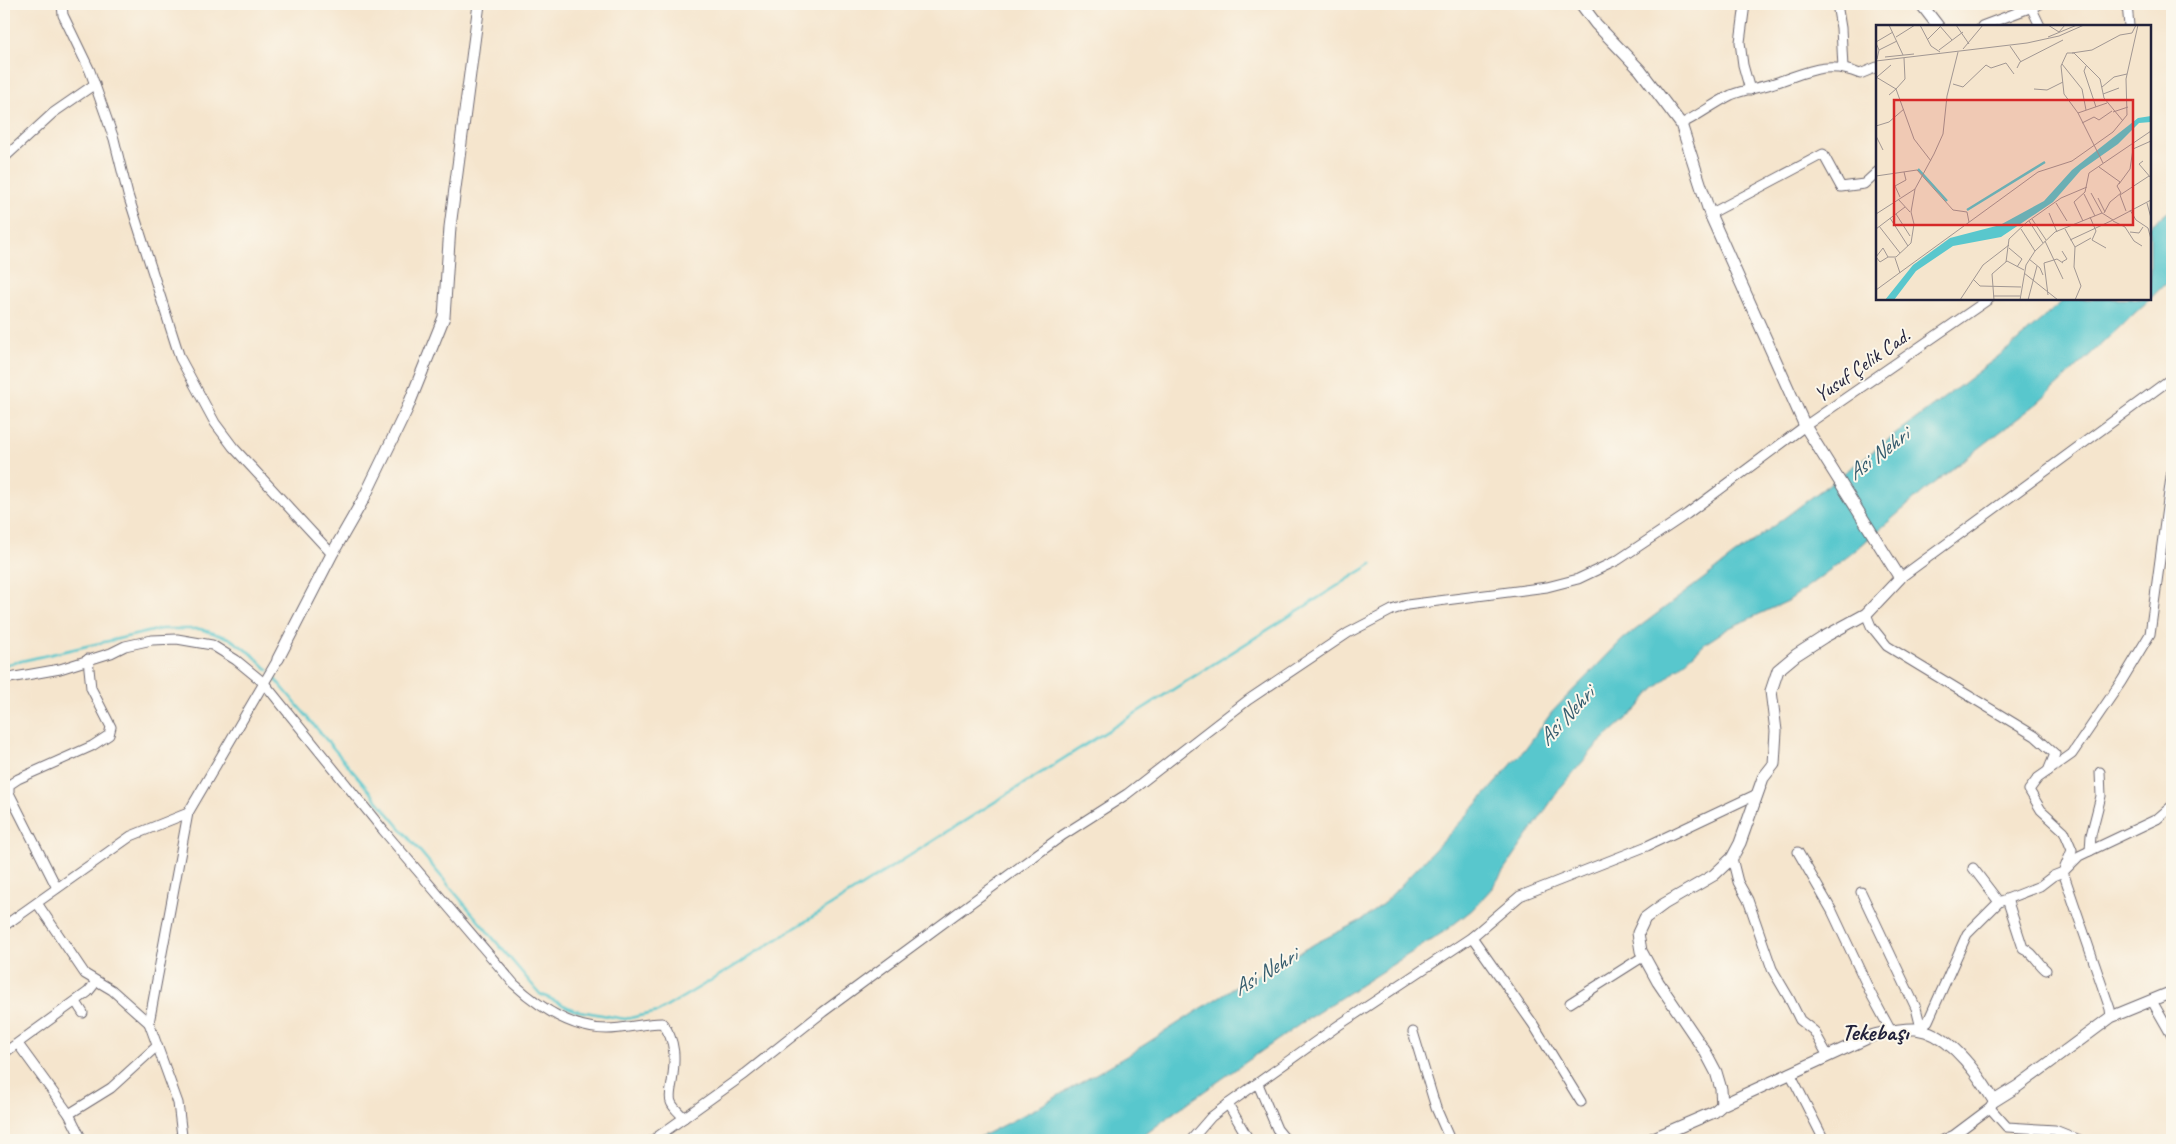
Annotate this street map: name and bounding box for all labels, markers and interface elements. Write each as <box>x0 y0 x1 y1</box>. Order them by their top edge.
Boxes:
inset map <box>1876 25 2151 300</box>
street label: Yusuf Çelik Cad. <box>1809 322 1916 408</box>
water label: Asi Nehri <box>1842 418 1919 486</box>
water label: Asi Nehri <box>1532 677 1604 751</box>
water label: Asi Nehri <box>1228 939 1307 1002</box>
district label: Tekebaşı <box>1841 1017 1910 1047</box>

